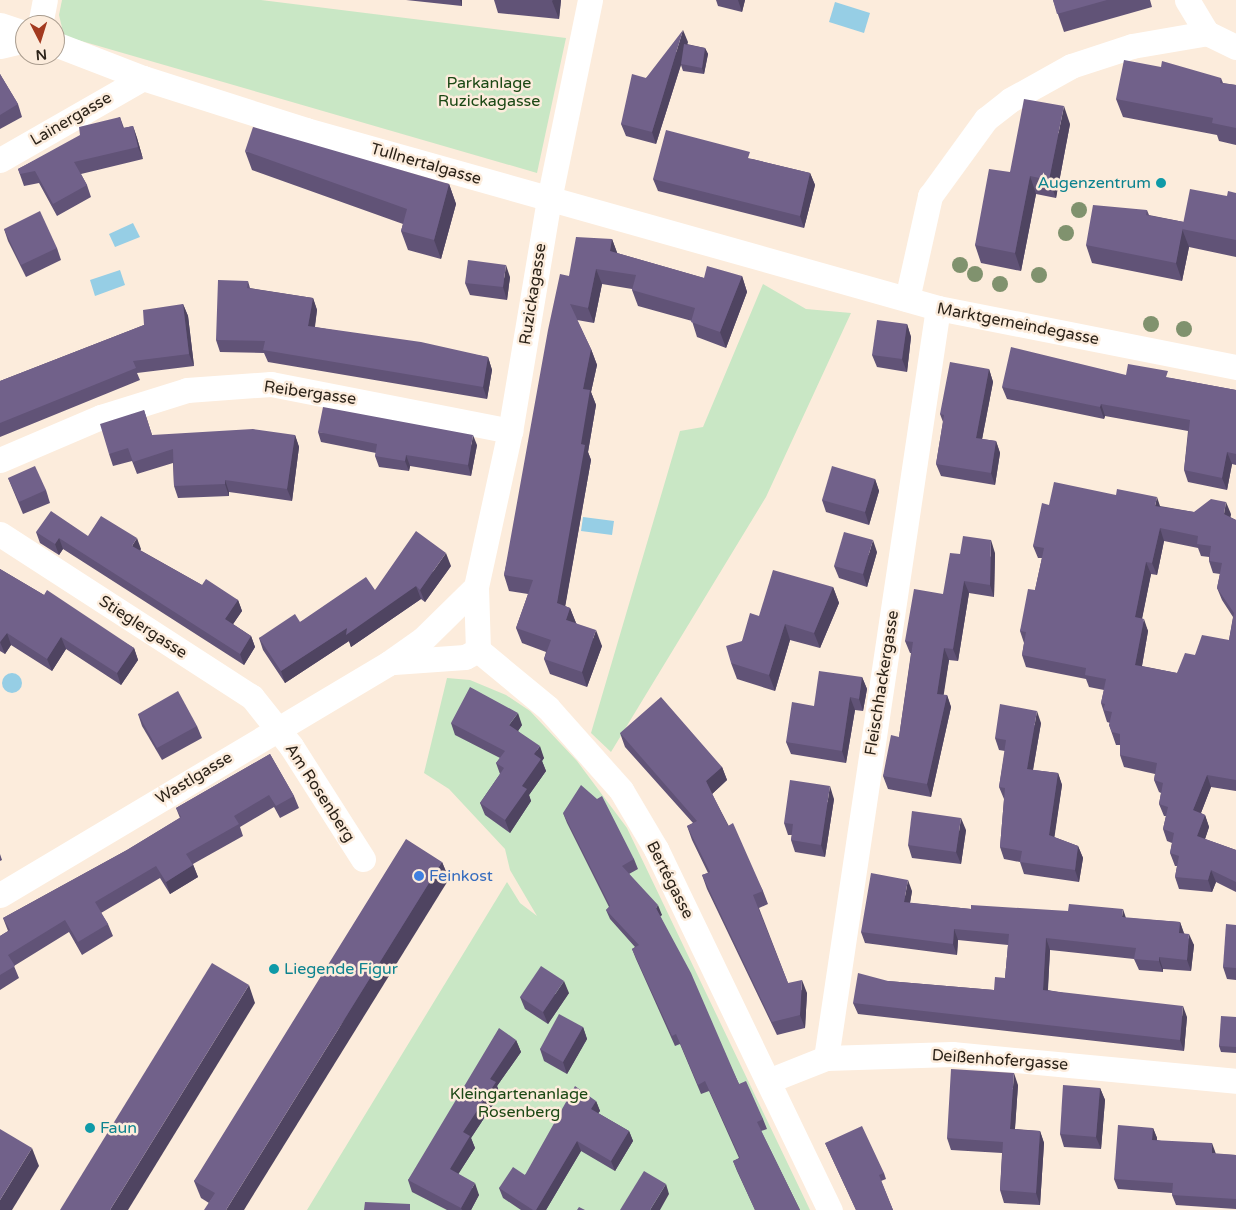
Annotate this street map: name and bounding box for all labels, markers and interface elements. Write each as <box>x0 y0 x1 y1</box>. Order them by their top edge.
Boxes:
north arrow <box>15 15 65 65</box>
text: N <box>35 45 48 63</box>
park label: Parkanlage Ruzickagasse <box>438 73 540 111</box>
street label: Lainergasse <box>27 88 115 150</box>
street label: Tullnertalgasse <box>369 139 483 189</box>
place label: Augenzentrum <box>1037 173 1151 193</box>
marker: Augenzentrum <box>1155 177 1167 189</box>
street label: Ruzickagasse <box>515 242 551 346</box>
street label: Marktgemeindegasse <box>935 299 1101 349</box>
street label: Reibergasse <box>263 377 357 409</box>
street label: Stieglergasse <box>95 591 191 663</box>
street label: Fleischhackergasse <box>861 609 903 757</box>
street label: Am Rosenberg <box>281 740 359 846</box>
street label: Wastlgasse <box>152 748 236 808</box>
street label: Bertégasse <box>642 838 698 922</box>
place label: Feinkost <box>429 866 493 886</box>
marker: Feinkost <box>413 870 425 882</box>
place label: Liegende Figur <box>284 959 398 979</box>
marker: Liegende Figur <box>268 963 280 975</box>
street label: Deißenhofergasse <box>931 1046 1069 1074</box>
park label: Kleingartenanlage Rosenberg <box>450 1084 588 1122</box>
place label: Faun <box>100 1118 137 1138</box>
marker: Faun <box>84 1122 96 1134</box>

